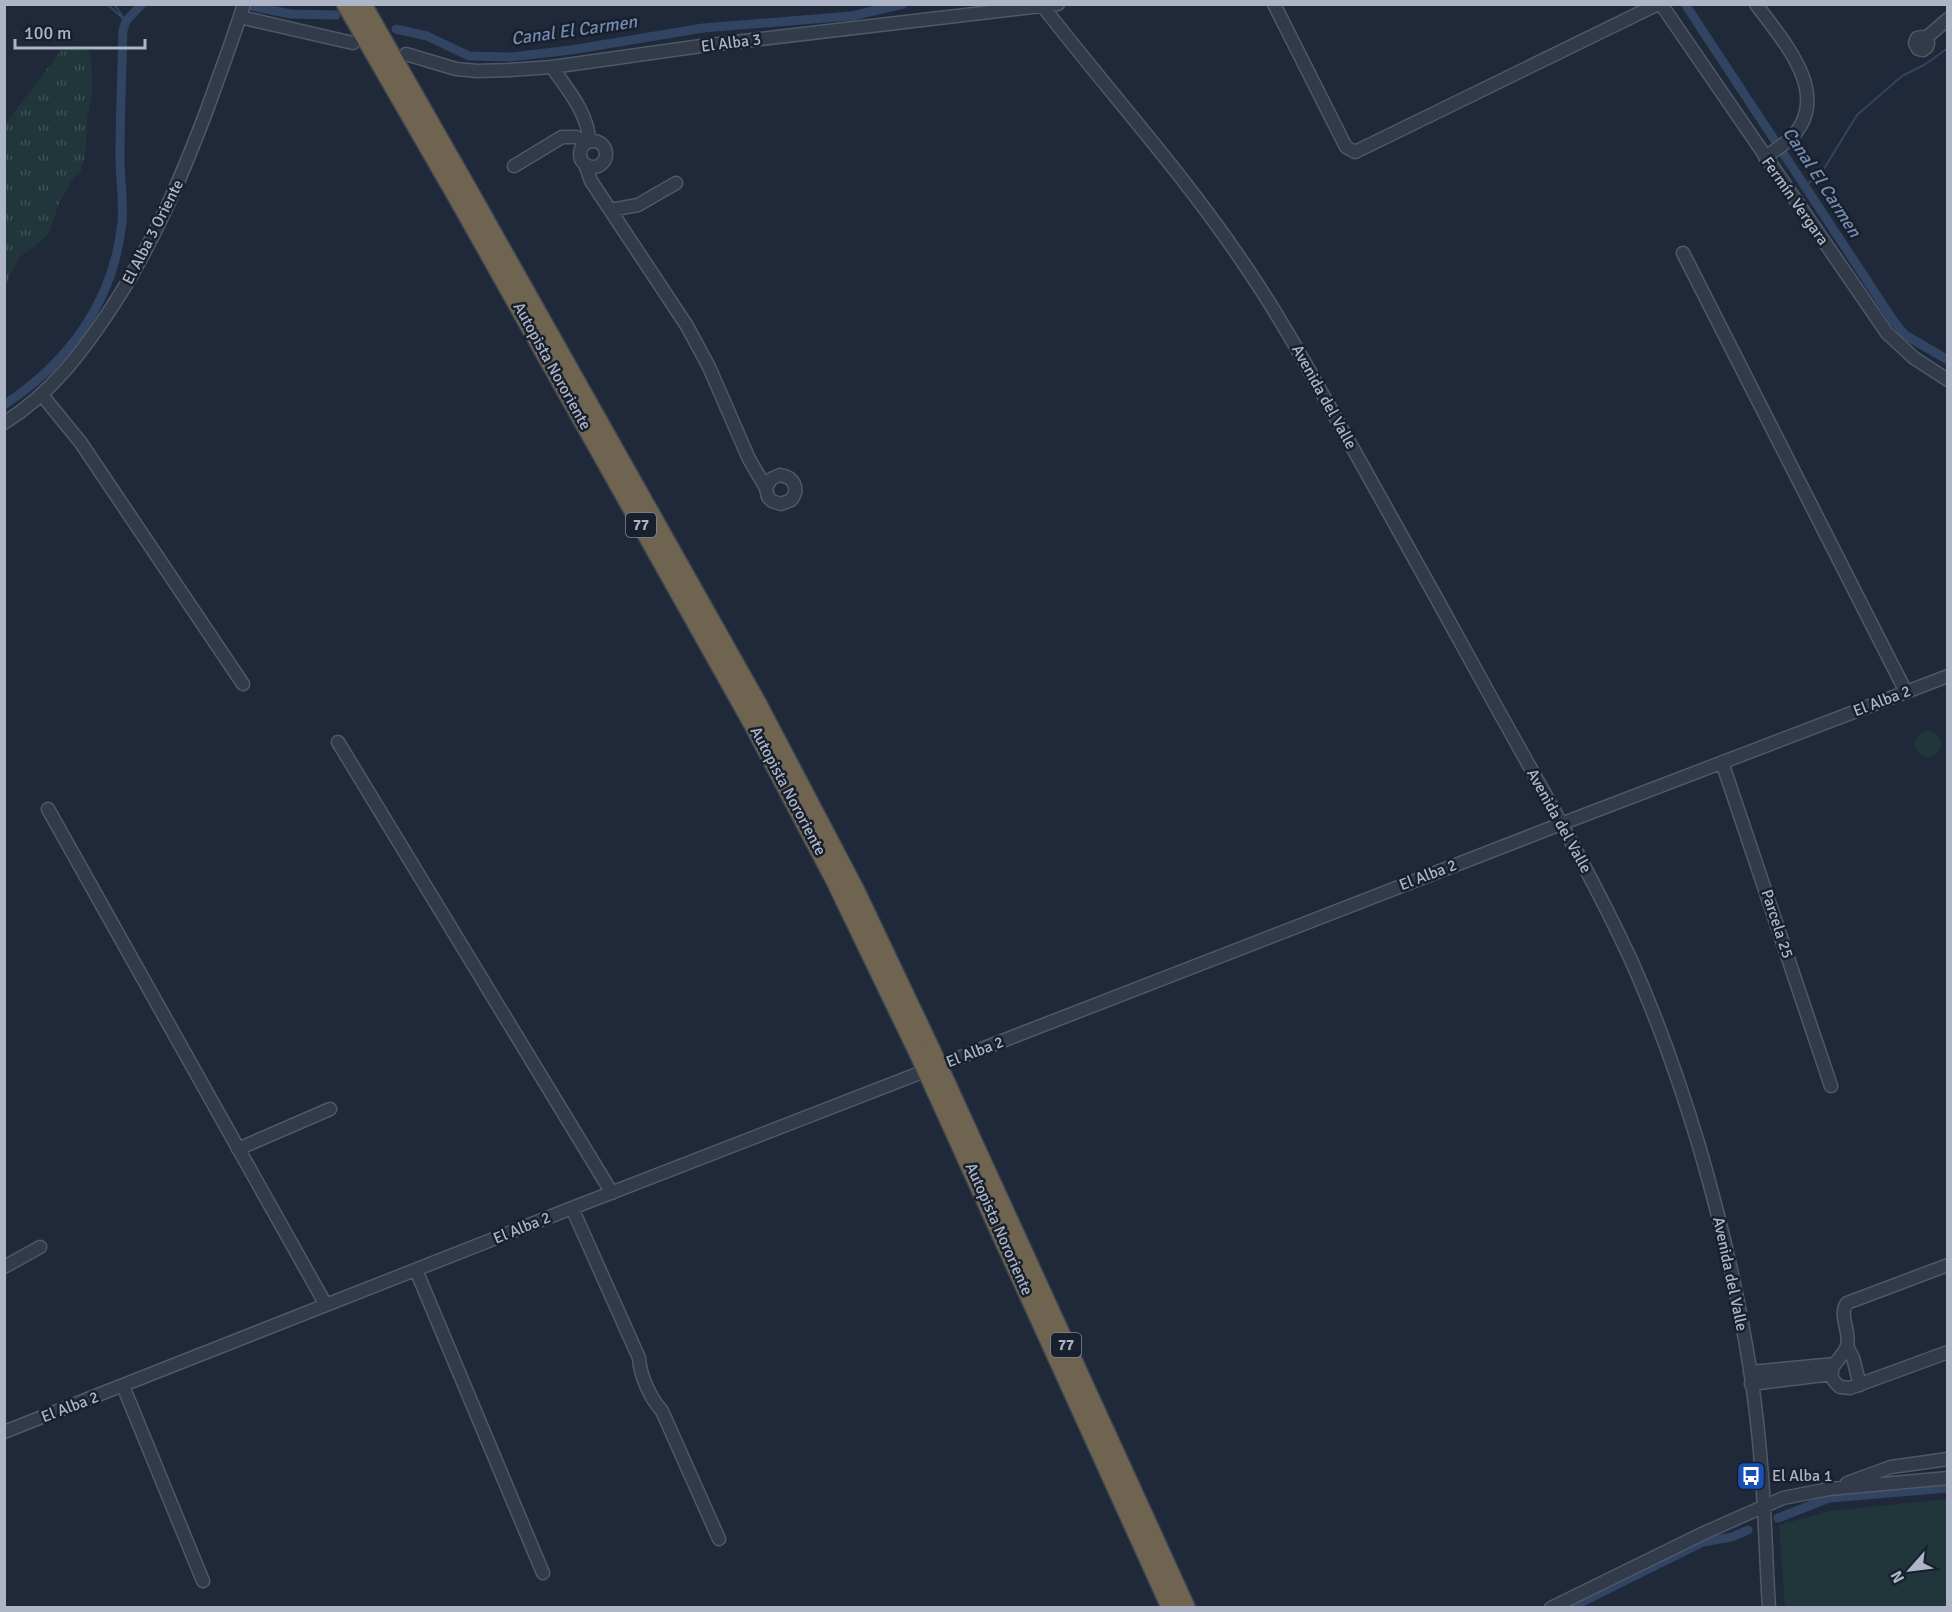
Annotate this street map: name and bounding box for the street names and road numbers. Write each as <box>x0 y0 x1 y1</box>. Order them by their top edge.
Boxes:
street label: El Alba 3 <box>700 29 762 57</box>
street label: Fermín Vergara <box>1757 153 1833 249</box>
street label: El Alba 3 Oriente <box>118 176 188 288</box>
street label: Autopista Nororiente <box>509 299 595 433</box>
street label: Avenida del Valle <box>1287 341 1361 453</box>
road number: 77 <box>626 513 656 537</box>
street label: El Alba 2 <box>1850 681 1914 721</box>
street label: Autopista Nororiente <box>746 723 830 859</box>
street label: Avenida del Valle <box>1522 765 1596 877</box>
street label: El Alba 2 <box>1396 855 1460 895</box>
street label: Parcela 25 <box>1756 887 1798 961</box>
street label: El Alba 2 <box>943 1032 1007 1072</box>
street label: Autopista Nororiente <box>961 1160 1037 1298</box>
street label: El Alba 2 <box>490 1207 554 1249</box>
street label: Avenida del Valle <box>1708 1215 1752 1333</box>
road number: 77 <box>1051 1333 1081 1357</box>
street label: El Alba 2 <box>38 1387 102 1427</box>

